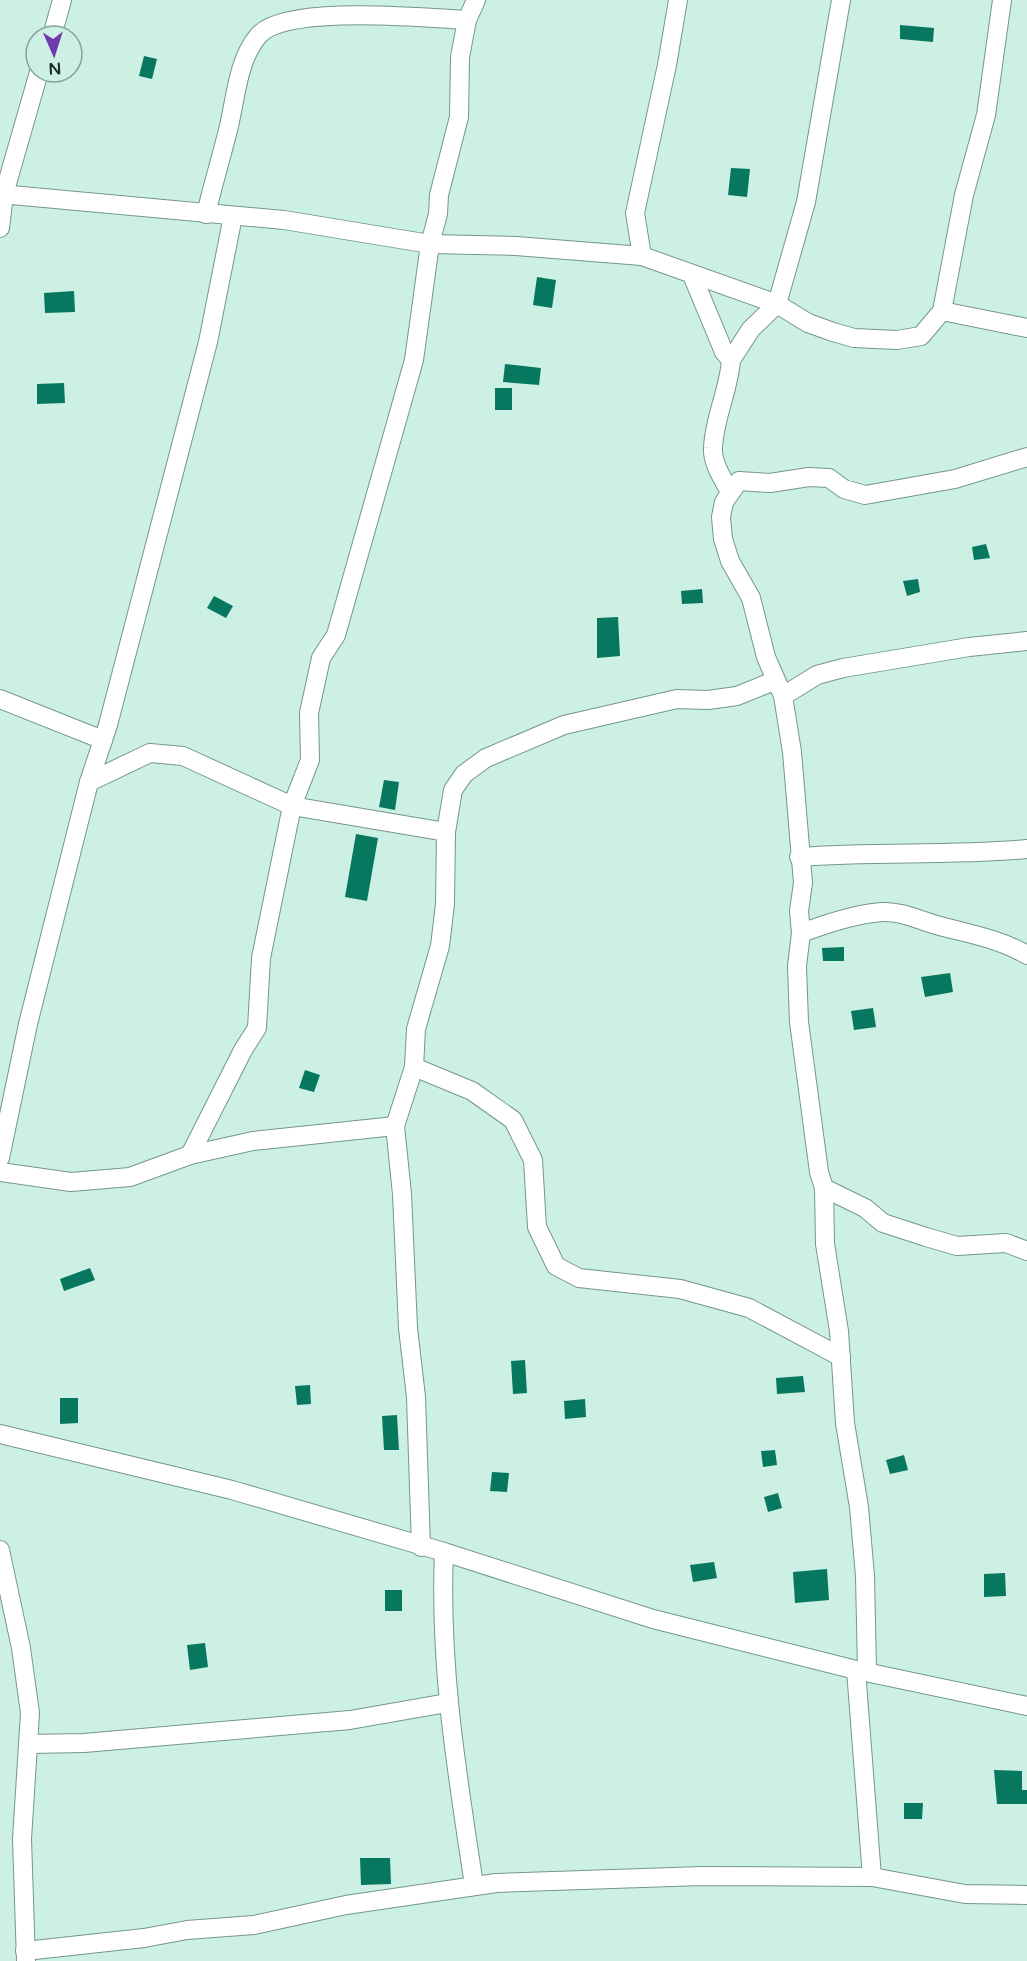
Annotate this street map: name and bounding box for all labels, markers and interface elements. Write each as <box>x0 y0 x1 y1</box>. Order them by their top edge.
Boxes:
north arrow <box>24 24 84 84</box>
text: N <box>48 58 62 78</box>

